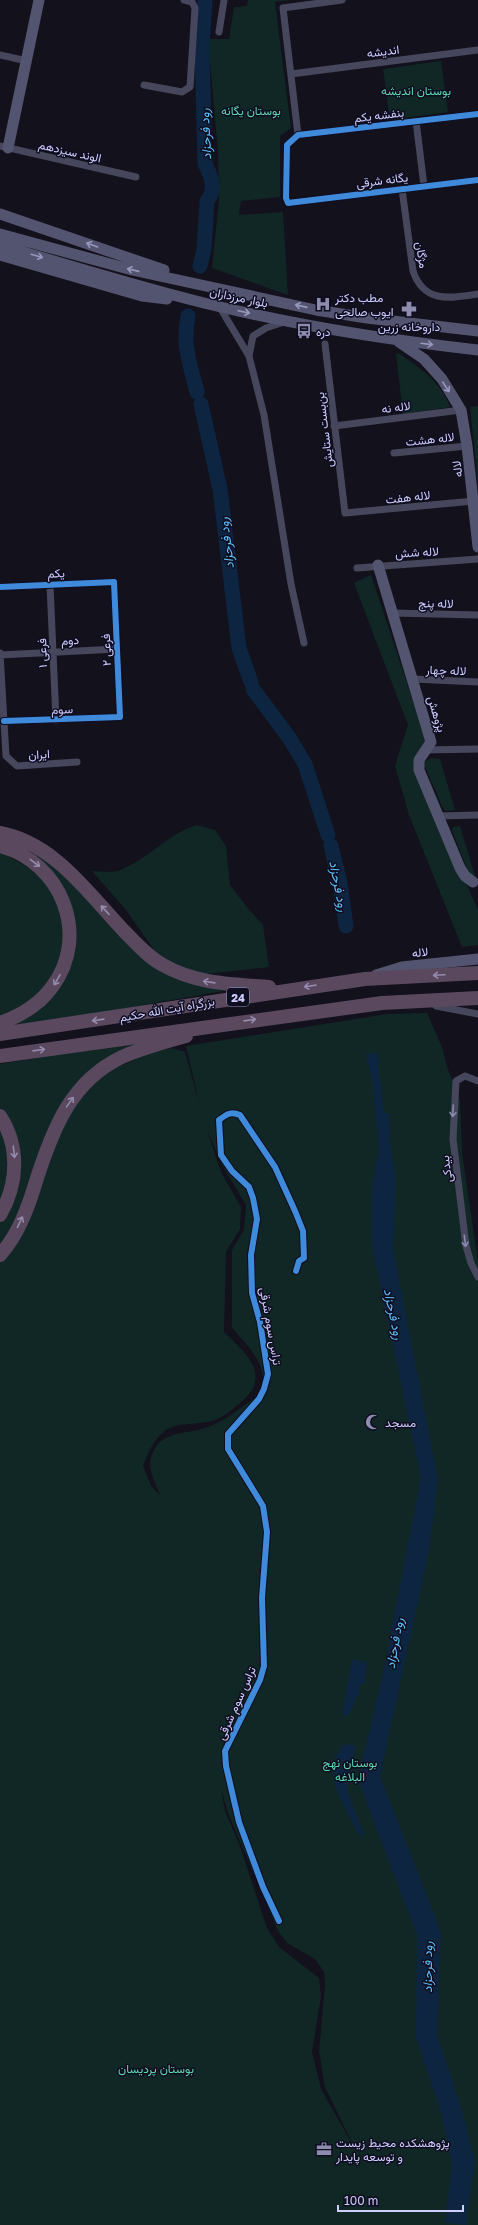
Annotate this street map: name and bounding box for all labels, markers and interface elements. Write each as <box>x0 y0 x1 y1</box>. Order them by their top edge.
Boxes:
street label: اندیشه <box>366 42 400 60</box>
park label: بوستان اندیشه <box>381 83 451 99</box>
park label: بوستان یگانه <box>221 103 281 119</box>
street label: بنفشه یکم <box>353 104 405 127</box>
water label: رود فرحزاد <box>196 107 215 160</box>
street label: الوند سیزدهم <box>37 136 103 166</box>
street label: یگانه شرقی <box>355 169 409 192</box>
one-way arrow <box>86 241 98 249</box>
street label: مژگان <box>412 241 431 270</box>
one-way arrow <box>31 253 44 260</box>
one-way arrow <box>127 266 140 273</box>
street label: بلوار مرزداران <box>208 283 270 311</box>
place label: مطب دکتر ایوب صالحی <box>334 290 394 320</box>
hospital icon: مطب دکتر ایوب صالحی <box>314 295 332 313</box>
pharmacy icon: داروخانه زرین <box>400 300 418 318</box>
one-way arrow <box>295 302 308 310</box>
one-way arrow <box>237 308 250 316</box>
place label: داروخانه زرین <box>378 319 440 335</box>
bus stop icon: دره <box>295 322 313 340</box>
place label: دره <box>316 324 331 340</box>
one-way arrow <box>420 341 433 348</box>
one-way arrow <box>443 381 451 393</box>
street label: بن‌بست ستایش <box>312 391 337 469</box>
street label: لاله نه <box>381 398 411 416</box>
street label: لاله هشت <box>405 429 455 449</box>
street label: لاله <box>449 460 465 478</box>
street label: لاله هفت <box>385 487 431 507</box>
water label: رود فرحزاد <box>215 516 238 570</box>
street label: لاله شش <box>395 543 439 562</box>
street label: یکم <box>47 565 65 582</box>
street label: لاله پنج <box>418 595 454 613</box>
street label: دوم <box>61 632 80 649</box>
street label: فرعی ۲ <box>98 633 115 667</box>
street label: فرعی ۱ <box>34 638 51 668</box>
street label: لاله چهار <box>424 662 467 679</box>
street label: پژوهش <box>423 694 450 734</box>
street label: سوم <box>51 701 73 718</box>
street label: ایران <box>28 746 50 763</box>
one-way arrow <box>29 859 40 867</box>
water label: رود فرحزاد <box>325 859 352 914</box>
one-way arrow <box>100 905 109 915</box>
street label: لاله <box>411 944 429 960</box>
one-way arrow <box>433 971 446 979</box>
one-way arrow <box>52 974 60 986</box>
one-way arrow <box>203 978 216 986</box>
one-way arrow <box>304 982 317 990</box>
road number: 24 <box>227 988 249 1006</box>
street label: بزرگراه آیت الله حکیم <box>118 993 216 1026</box>
one-way arrow <box>92 1016 105 1024</box>
one-way arrow <box>243 1016 256 1024</box>
one-way arrow <box>32 1046 45 1054</box>
one-way arrow <box>66 1097 74 1108</box>
one-way arrow <box>449 1104 457 1117</box>
one-way arrow <box>10 1145 18 1158</box>
street label: بیدکی <box>437 1154 456 1183</box>
one-way arrow <box>17 1216 25 1228</box>
one-way arrow <box>461 1234 469 1247</box>
street label: تراس سوم شرقی <box>256 1286 285 1367</box>
water label: رود فرحزاد <box>380 1287 407 1342</box>
mosque icon: مسجد <box>364 1413 382 1431</box>
place label: مسجد <box>385 1415 416 1430</box>
water label: رود فرحزاد <box>382 1616 407 1670</box>
street label: تراس سوم شرقی <box>213 1664 260 1743</box>
park label: بوستان نهج البلاغه <box>323 1755 377 1784</box>
water label: رود فرحزاد <box>419 1941 436 1993</box>
park label: بوستان پردیسان <box>118 2061 194 2077</box>
place label: پژوهشکده محیط زیست و توسعه پایدار <box>335 2135 450 2165</box>
office icon: پژوهشکده محیط زیست و توسعه پایدار <box>315 2140 333 2158</box>
scale bar <box>338 2187 463 2213</box>
text: 100 m <box>344 2193 378 2208</box>

